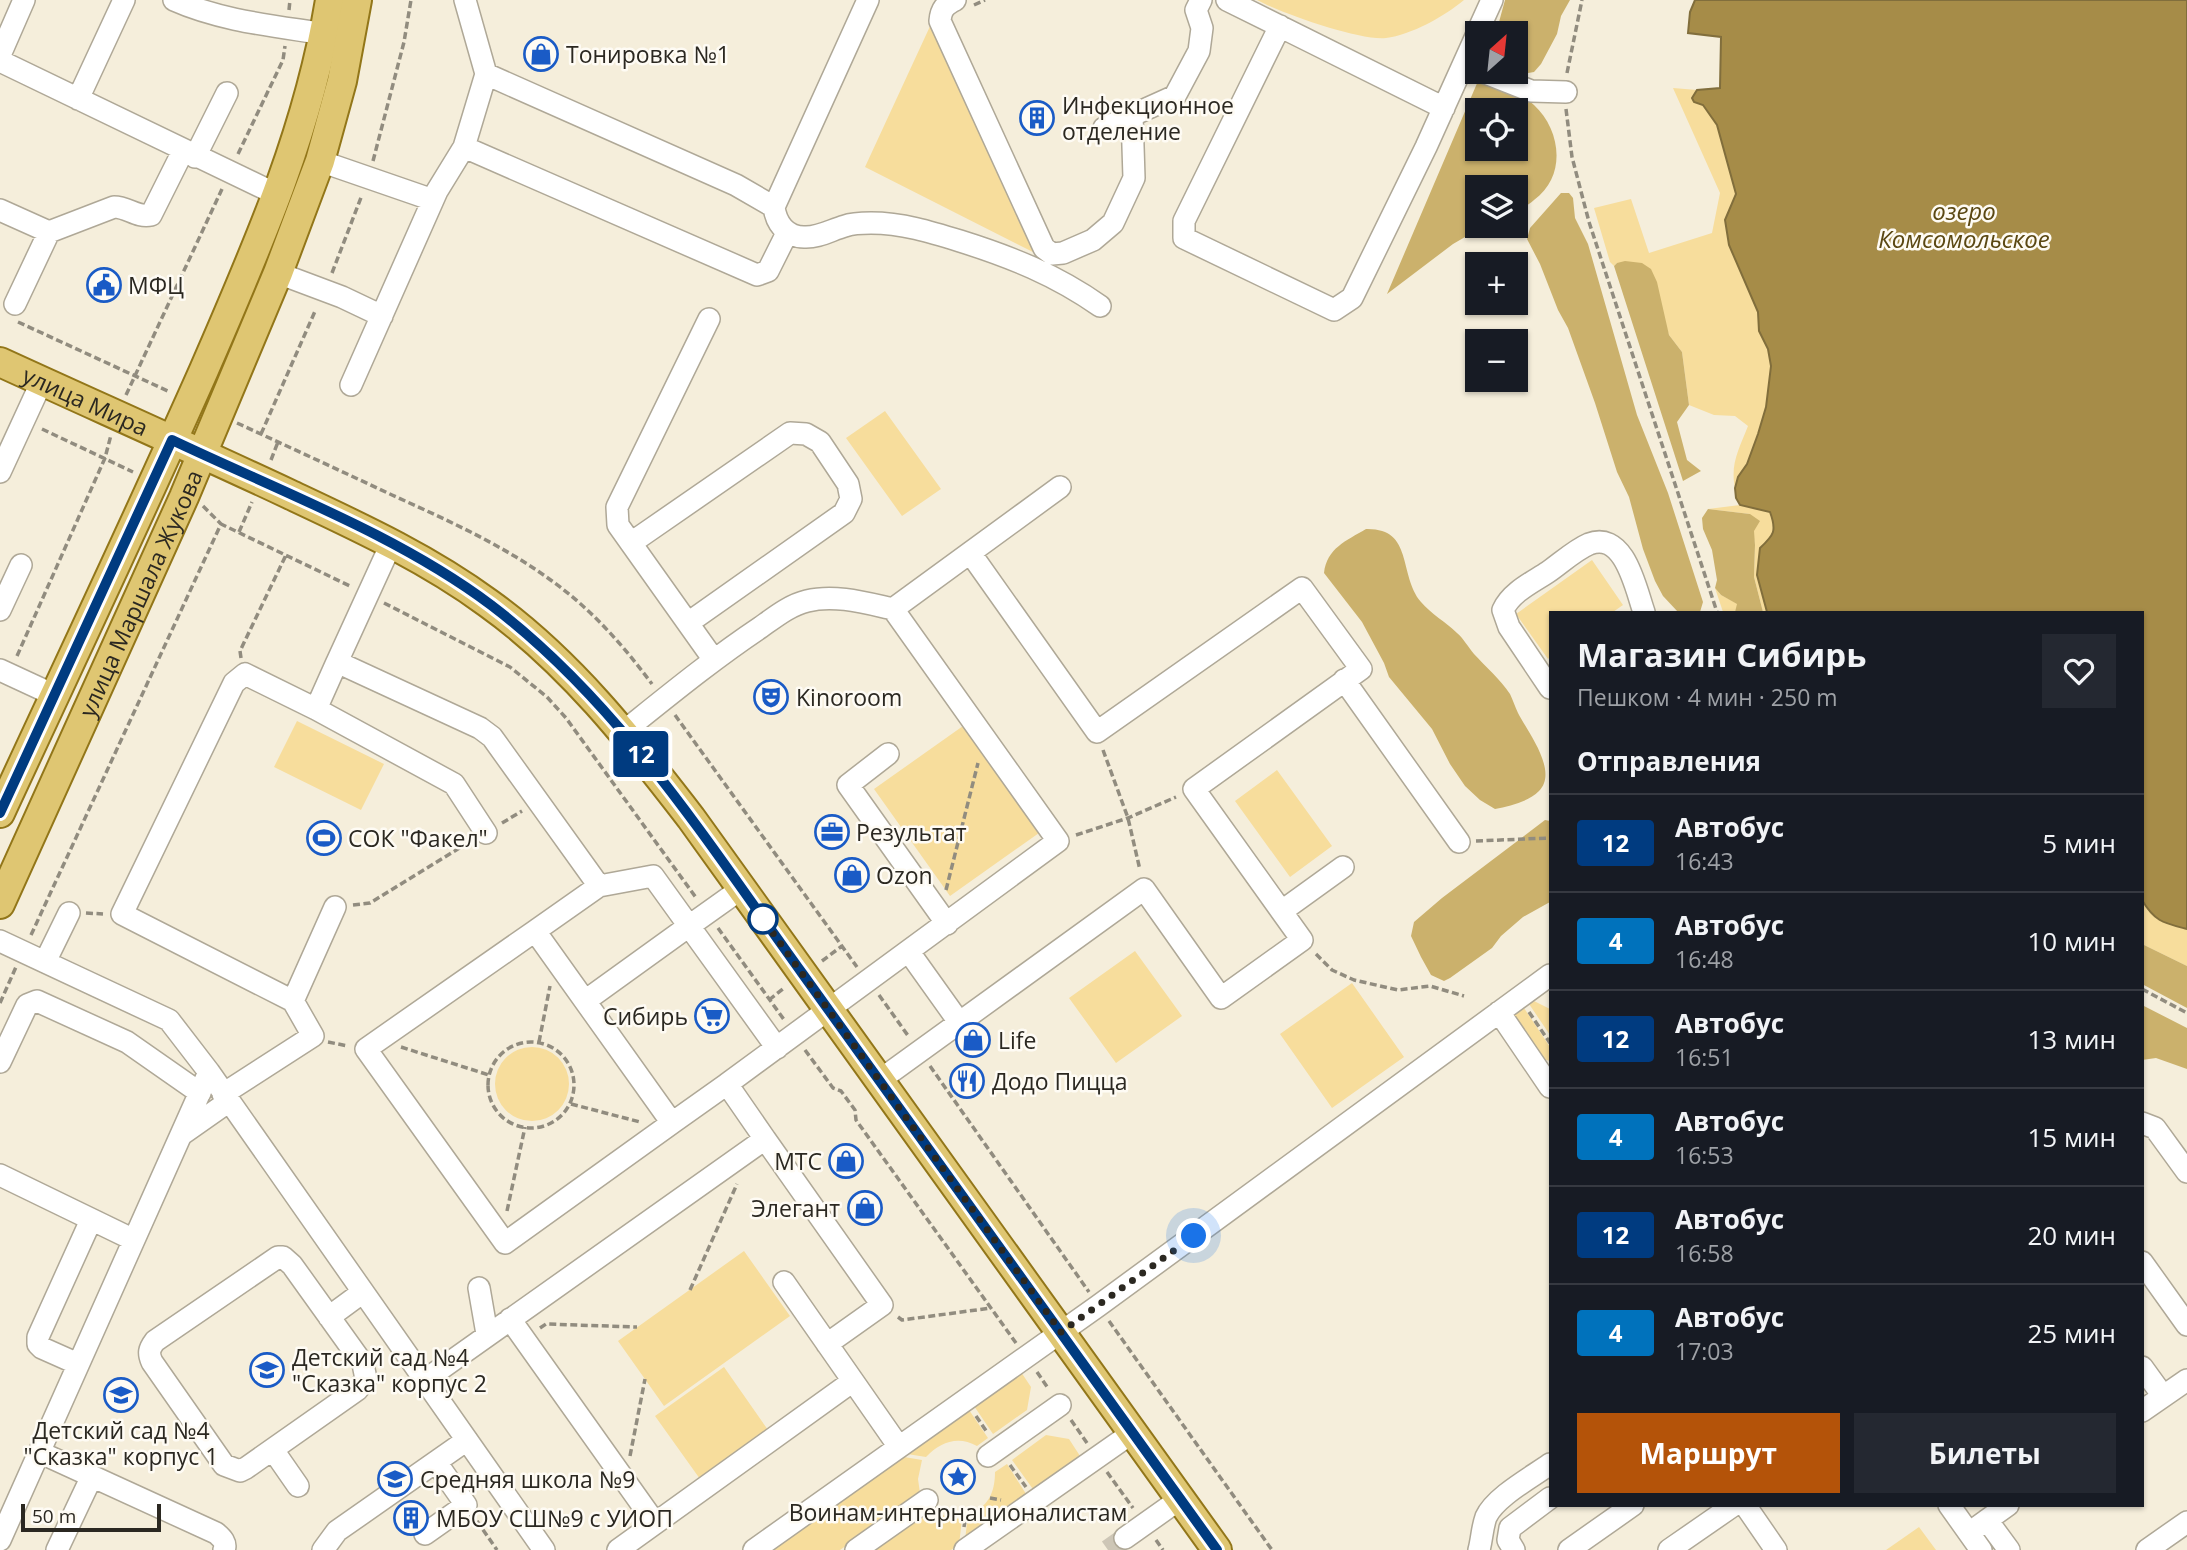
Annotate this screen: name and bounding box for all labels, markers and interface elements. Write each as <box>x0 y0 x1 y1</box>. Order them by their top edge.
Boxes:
north arrow <box>1465 21 1528 84</box>
map controls <box>1465 21 1528 392</box>
shop icon: Тонировка №1 <box>522 35 560 73</box>
place label: Тонировка №1 <box>566 38 730 70</box>
place label: Инфекционное отделение <box>1062 89 1234 147</box>
button: locate <box>1465 98 1528 161</box>
building icon: Инфекционное отделение <box>1018 99 1056 137</box>
button: layers <box>1465 175 1528 238</box>
water label: озеро Комсомольское <box>1878 194 2050 255</box>
button: + <box>1465 252 1528 315</box>
public building icon: МФЦ <box>85 266 123 304</box>
place label: МФЦ <box>128 269 184 301</box>
button: − <box>1465 329 1528 392</box>
street label: улица Мира <box>18 359 153 443</box>
street label: улица Маршала Жукова <box>71 465 210 722</box>
text: Магазин Сибирь <box>1577 632 1867 677</box>
button: heart <box>2042 634 2116 708</box>
theatre icon: Kinoroom <box>752 678 790 716</box>
place label: Kinoroom <box>796 681 902 713</box>
text: Пешком · 4 мин · 250 m <box>1577 681 1838 713</box>
line badge: 12 <box>610 731 672 777</box>
text: 12 <box>627 737 655 770</box>
text: Отправления <box>1577 743 1761 779</box>
text: Автобус <box>1675 809 1784 845</box>
office icon: Результат <box>813 813 851 851</box>
place label: Результат <box>856 816 967 848</box>
sports icon: СОК "Факел" <box>305 819 343 857</box>
place label: СОК "Факел" <box>348 822 488 854</box>
text: 5 мин <box>2042 825 2116 861</box>
text: 12 <box>1602 826 1629 859</box>
text: 16:43 <box>1675 845 1734 877</box>
shop icon: Ozon <box>833 856 871 894</box>
place label: Ozon <box>876 859 933 891</box>
unlabelled marker <box>748 904 778 934</box>
text: Автобус <box>1675 907 1784 943</box>
text: 10 мин <box>2027 923 2116 959</box>
text: 4 <box>1609 924 1622 957</box>
text: 16:48 <box>1675 943 1734 975</box>
supermarket icon: Сибирь <box>693 997 731 1035</box>
place label: Сибирь <box>603 1000 688 1032</box>
text: Автобус <box>1675 1005 1784 1041</box>
shop icon: Life <box>954 1021 992 1059</box>
text: 13 мин <box>2027 1021 2116 1057</box>
text: 12 <box>1602 1022 1629 1055</box>
place label: Life <box>998 1024 1036 1056</box>
text: 16:51 <box>1675 1041 1734 1073</box>
restaurant icon: Додо Пицца <box>948 1062 986 1100</box>
place label: Додо Пицца <box>992 1065 1128 1097</box>
text: Автобус <box>1675 1103 1784 1139</box>
text: 15 мин <box>2027 1119 2116 1155</box>
text: 4 <box>1609 1120 1622 1153</box>
text: 16:53 <box>1675 1139 1734 1171</box>
shop icon: МТС <box>827 1142 865 1180</box>
place label: МТС <box>774 1145 822 1177</box>
shop icon: Элегант <box>846 1189 884 1227</box>
place label: Элегант <box>751 1192 840 1224</box>
text: Автобус <box>1675 1201 1784 1237</box>
text: 20 мин <box>2027 1217 2116 1253</box>
your location <box>1176 1218 1211 1253</box>
text: 12 <box>1602 1218 1629 1251</box>
text: 16:58 <box>1675 1237 1734 1269</box>
text: Автобус <box>1675 1299 1784 1335</box>
text: 25 мин <box>2027 1315 2116 1351</box>
text: 4 <box>1609 1316 1622 1349</box>
text: 17:03 <box>1675 1335 1734 1367</box>
place label: Детский сад №4 "Сказка" корпус 2 <box>292 1341 487 1399</box>
school or university icon: Детский сад №4 "Сказка" корпус 2 <box>248 1351 286 1389</box>
school or university icon: Детский сад №4 "Сказка" корпус 1 <box>102 1376 140 1414</box>
button: Маршрут <box>1577 1413 1840 1493</box>
button: Билеты <box>1854 1413 2116 1493</box>
place label: Детский сад №4 "Сказка" корпус 1 <box>24 1414 218 1472</box>
place icon: Воинам-интернационалистам <box>939 1458 977 1496</box>
school or university icon: Средняя школа №9 <box>376 1460 414 1498</box>
place label: Средняя школа №9 <box>420 1463 635 1495</box>
place label: Воинам-интернационалистам <box>789 1496 1127 1528</box>
building icon: МБОУ СШ№9 с УИОП <box>392 1499 430 1537</box>
scale bar <box>21 1501 161 1533</box>
place label: МБОУ СШ№9 с УИОП <box>436 1502 673 1534</box>
text: 50 m <box>32 1503 76 1529</box>

